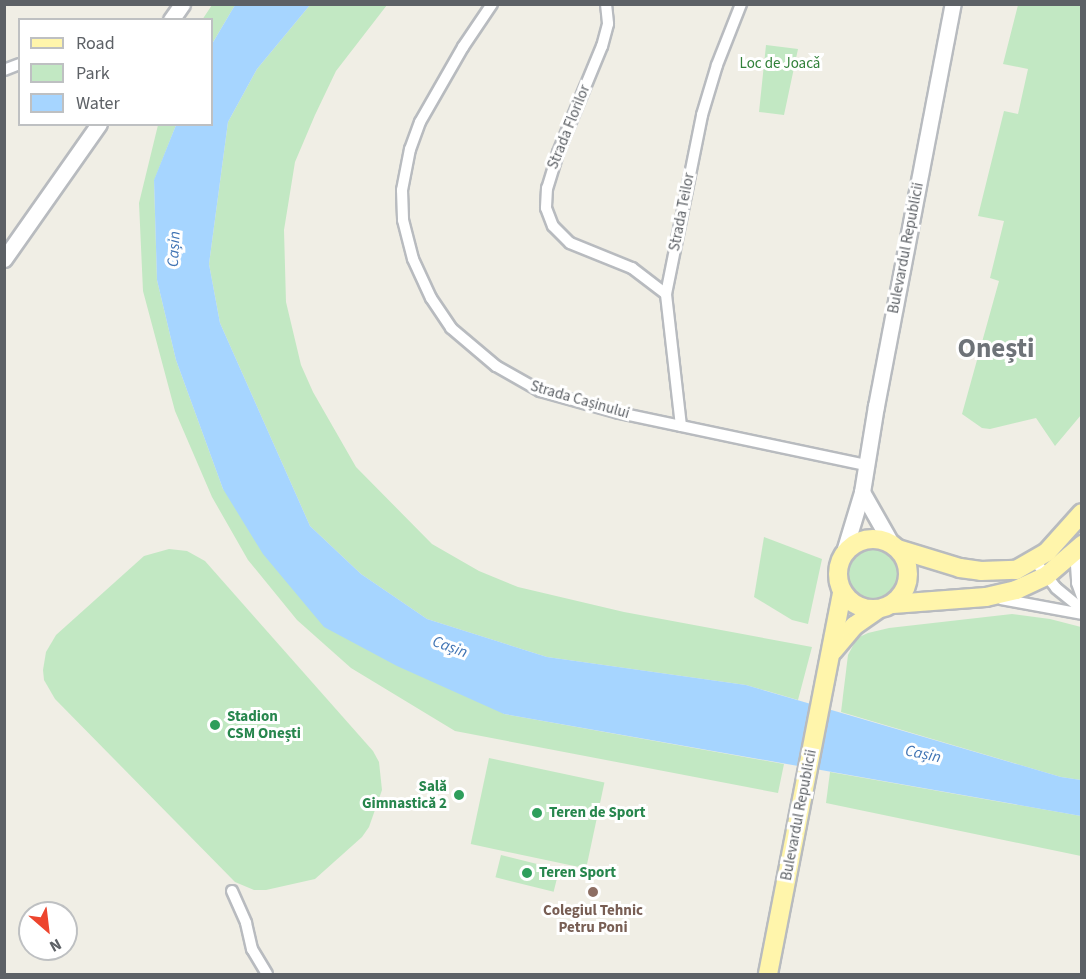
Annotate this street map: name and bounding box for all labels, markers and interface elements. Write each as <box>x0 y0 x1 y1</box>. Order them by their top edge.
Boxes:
legend <box>18 18 213 126</box>
text: Road <box>76 31 115 56</box>
park label: Loc de Joacǎ <box>740 55 820 73</box>
text: Park <box>76 61 110 86</box>
street label: Strada Florilor <box>544 82 594 172</box>
text: Water <box>76 91 120 116</box>
street label: Strada Teilor <box>666 171 698 253</box>
street label: Bulevardul Republicii <box>884 181 928 315</box>
water label: Cașin <box>163 231 185 267</box>
district label: Onești <box>957 333 1035 365</box>
street label: Strada Cașinului <box>528 377 632 423</box>
water label: Cașin <box>430 632 470 662</box>
place label: Stadion CSM Onești <box>227 707 301 742</box>
marker: Stadion CSM Onești <box>208 718 222 732</box>
water label: Cașin <box>903 741 943 767</box>
street label: Bulevardul Republicii <box>777 748 821 882</box>
place label: Sală Gimnastică 2 <box>362 777 447 812</box>
marker: Sală Gimnastică 2 <box>452 788 466 802</box>
place label: Teren de Sport <box>549 804 645 822</box>
marker: Teren de Sport <box>530 806 544 820</box>
place label: Teren Sport <box>539 864 616 882</box>
marker: Teren Sport <box>520 866 534 880</box>
marker: Colegiul Tehnic Petru Poni <box>586 885 600 899</box>
north arrow <box>18 901 78 961</box>
place label: Colegiul Tehnic Petru Poni <box>543 901 643 936</box>
text: N <box>46 933 65 957</box>

